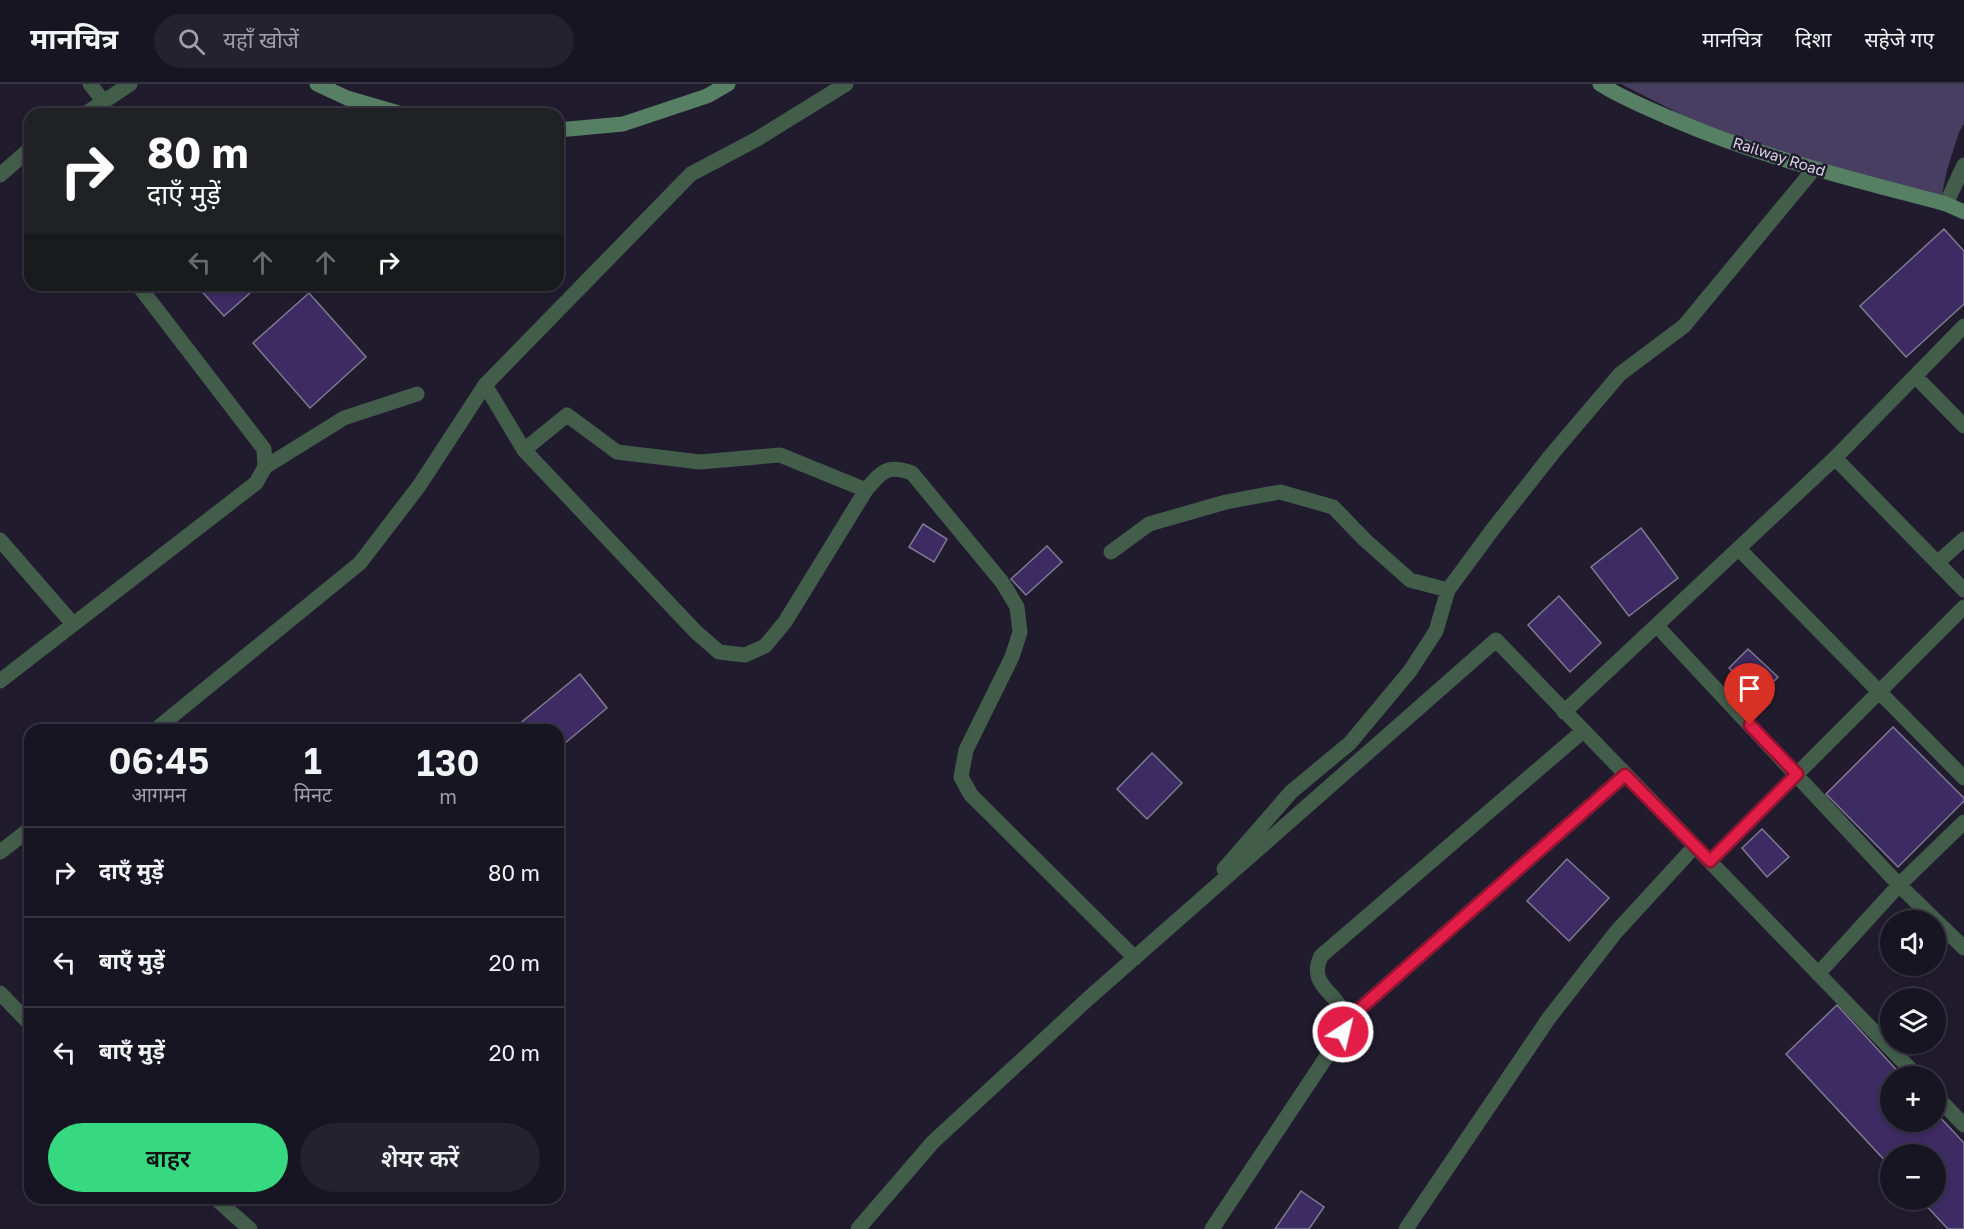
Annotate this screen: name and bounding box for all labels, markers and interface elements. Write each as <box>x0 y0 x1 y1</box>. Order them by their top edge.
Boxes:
search box <box>154 14 574 68</box>
text: मानचित्र <box>30 22 118 55</box>
icon: search <box>175 25 208 58</box>
text: यहाँ खोजें <box>223 26 299 53</box>
text: मानचित्र <box>1702 26 1762 52</box>
text: दिशा <box>1795 26 1831 52</box>
text: सहेजे गए <box>1864 26 1934 52</box>
text: 80 m <box>147 127 248 177</box>
icon: right <box>48 132 126 210</box>
street label: Railway Road <box>1731 133 1828 179</box>
text: दाएँ मुड़ें <box>147 178 221 210</box>
icon: left <box>183 246 216 279</box>
icon: ahead <box>246 246 279 279</box>
icon: ahead <box>309 246 342 279</box>
icon: right <box>372 246 405 279</box>
pin <box>1724 663 1775 725</box>
icon: arrive <box>1733 672 1766 705</box>
text: 06:45 <box>108 739 209 782</box>
text: 1 <box>304 739 322 782</box>
text: 130 <box>417 741 480 784</box>
text: आगमन <box>132 782 186 806</box>
text: मिनट <box>294 782 332 806</box>
text: m <box>439 784 457 808</box>
icon: right <box>48 856 81 889</box>
text: दाएँ मुड़ें <box>99 857 164 884</box>
text: 80 m <box>488 859 540 886</box>
map controls <box>1880 910 1946 1210</box>
button: sound <box>1880 910 1946 976</box>
icon: left <box>48 946 81 979</box>
text: बाएँ मुड़ें <box>99 947 165 974</box>
text: 20 m <box>489 949 540 976</box>
button: layers <box>1880 988 1946 1054</box>
position arrow <box>1311 1000 1375 1064</box>
icon: left <box>48 1036 81 1069</box>
text: बाएँ मुड़ें <box>99 1037 165 1064</box>
text: 20 m <box>489 1039 540 1066</box>
button: + <box>1880 1066 1946 1132</box>
button: बाहर <box>48 1123 288 1192</box>
button: शेयर करें <box>300 1123 540 1192</box>
button: − <box>1880 1144 1946 1210</box>

